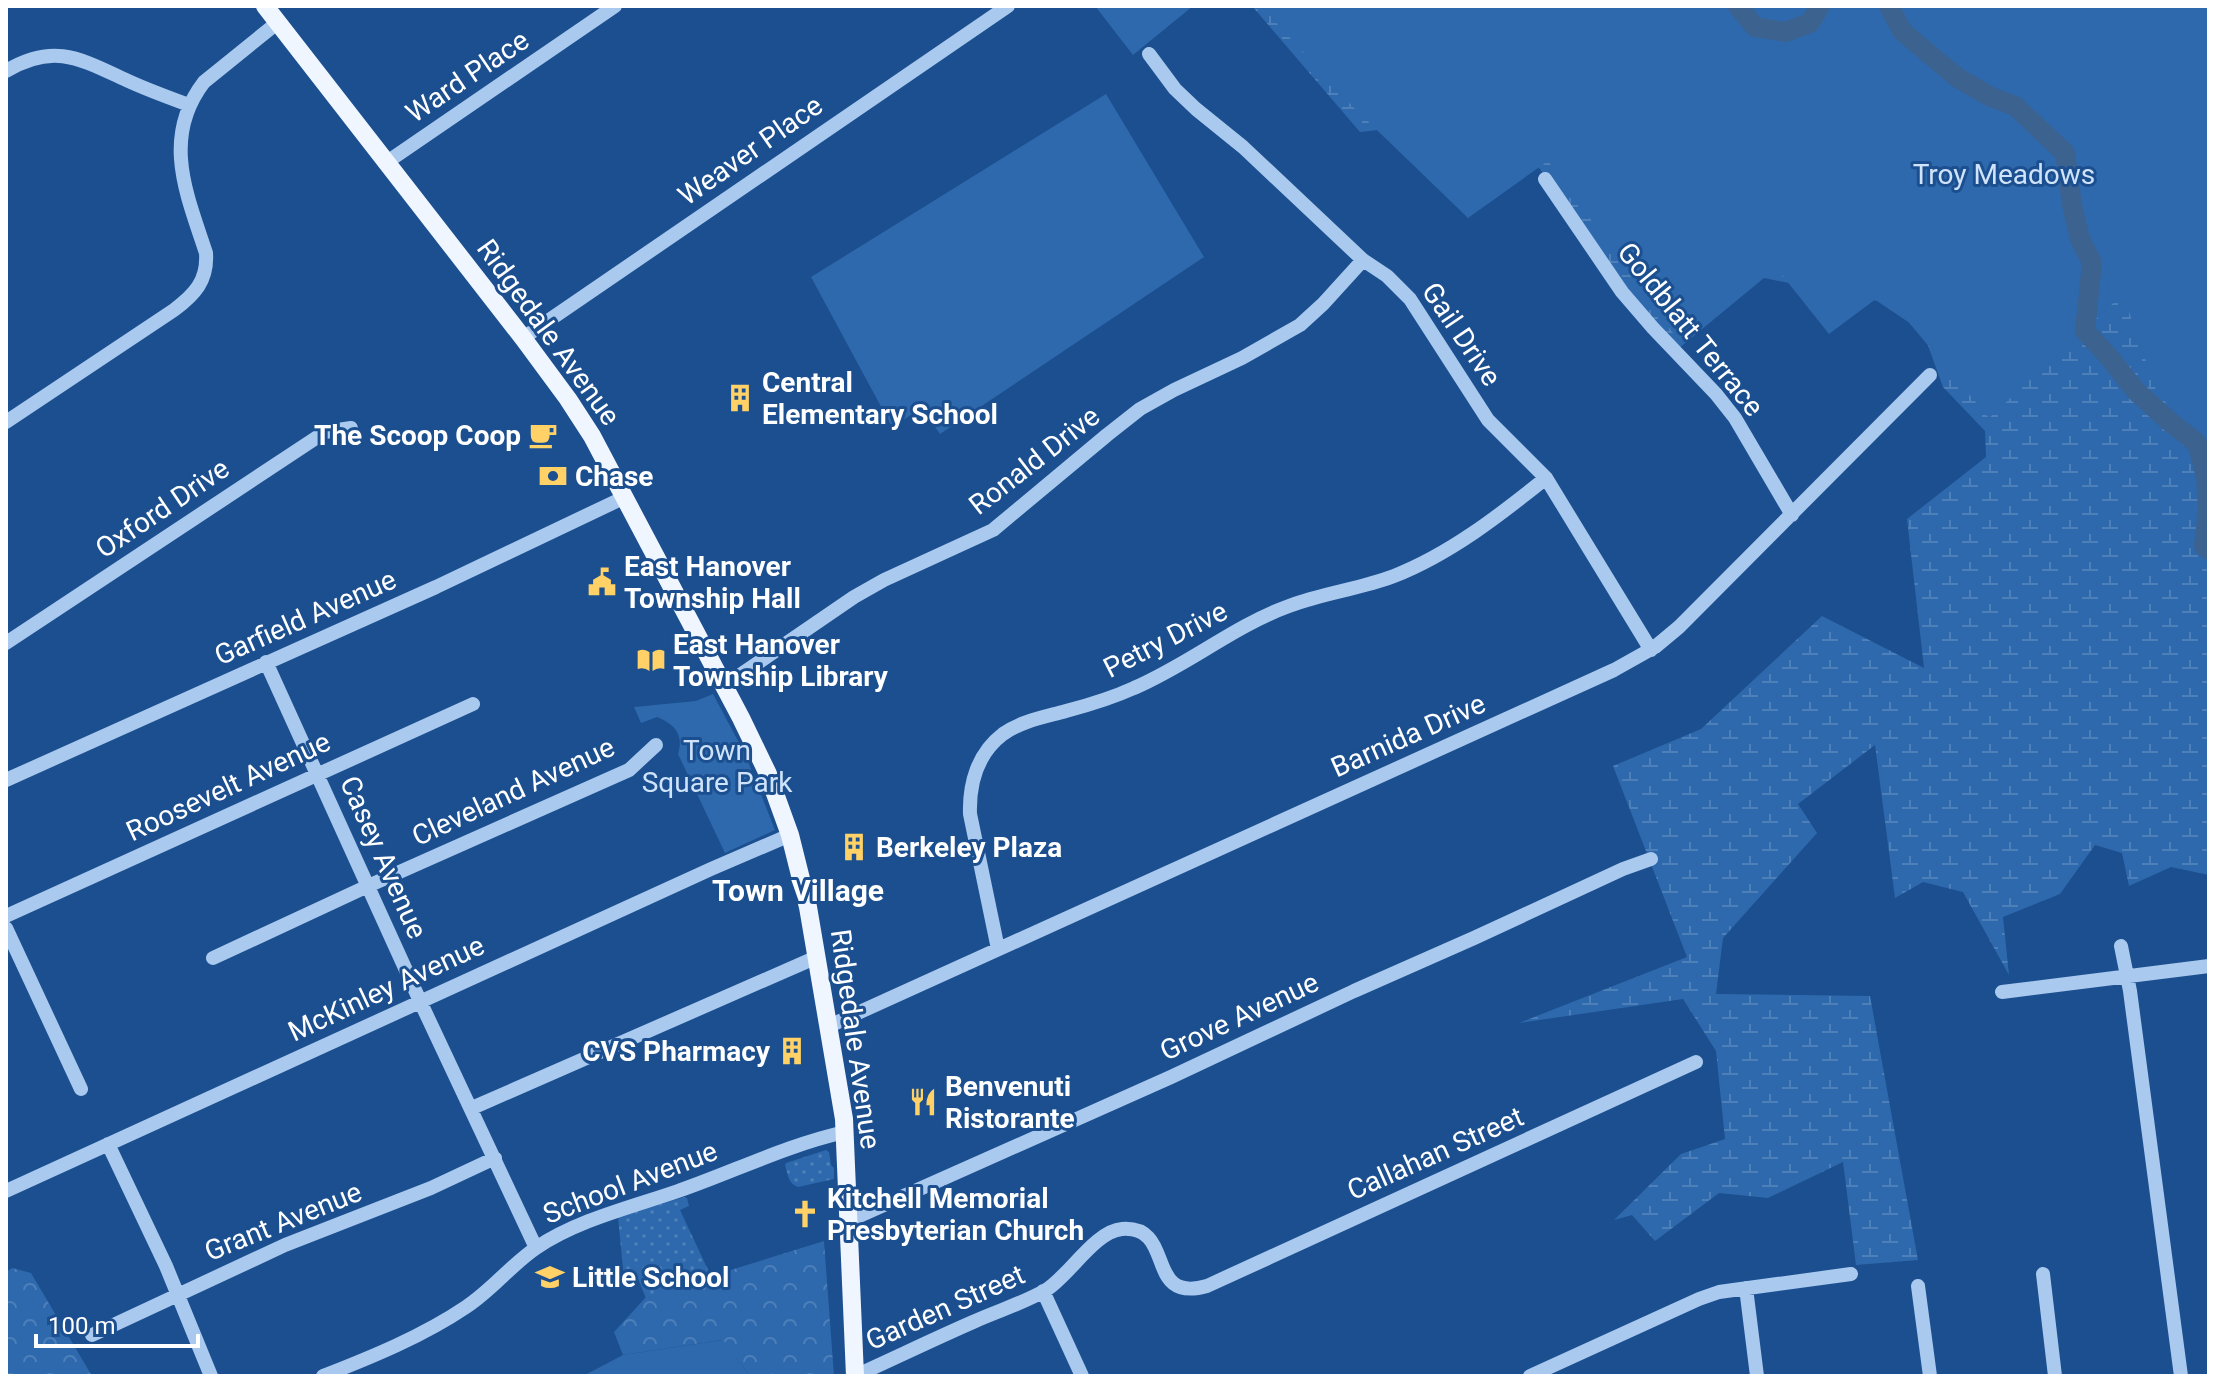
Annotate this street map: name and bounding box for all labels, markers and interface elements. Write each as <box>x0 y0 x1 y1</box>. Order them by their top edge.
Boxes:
street label: Ward Place <box>400 23 535 129</box>
street label: Weaver Place <box>672 89 829 212</box>
park label: Troy Meadows <box>1913 158 2095 191</box>
street label: Ridgedale Avenue <box>470 233 627 432</box>
street label: Goldblatt Terrace <box>1611 236 1771 423</box>
street label: Gail Drive <box>1415 276 1508 392</box>
place label: Central Elementary School <box>762 366 998 431</box>
building icon: Central Elementary School <box>725 383 755 413</box>
street label: Ronald Drive <box>963 399 1106 522</box>
place label: The Scoop Coop <box>314 419 521 452</box>
cafe icon: The Scoop Coop <box>528 420 558 450</box>
street label: Oxford Drive <box>89 452 235 565</box>
place label: Chase <box>575 460 654 493</box>
bank icon: Chase <box>538 461 568 491</box>
place label: East Hanover Township Hall <box>624 550 801 615</box>
street label: Garfield Avenue <box>209 563 401 672</box>
public building icon: East Hanover Township Hall <box>587 567 617 597</box>
street label: Petry Drive <box>1098 594 1233 685</box>
place label: East Hanover Township Library <box>673 628 889 693</box>
library icon: East Hanover Township Library <box>636 645 666 675</box>
street label: Barnida Drive <box>1326 687 1490 784</box>
street label: Roosevelt Avenue <box>121 725 335 848</box>
street label: Cleveland Avenue <box>407 730 620 853</box>
park label: Town Square Park <box>642 734 793 799</box>
street label: Casey Avenue <box>333 771 434 944</box>
place label: Berkeley Plaza <box>876 831 1062 864</box>
building icon: Berkeley Plaza <box>839 832 869 862</box>
district label: Town Village <box>712 873 884 908</box>
street label: Ridgedale Avenue <box>824 927 887 1151</box>
street label: McKinley Avenue <box>283 929 489 1048</box>
street label: Grove Avenue <box>1155 965 1324 1067</box>
place label: CVS Pharmacy <box>582 1035 771 1068</box>
building icon: CVS Pharmacy <box>777 1036 807 1066</box>
place label: Benvenuti Ristorante <box>945 1070 1075 1135</box>
restaurant icon: Benvenuti Ristorante <box>908 1087 938 1117</box>
street label: Callahan Street <box>1342 1100 1528 1207</box>
street label: School Avenue <box>538 1134 722 1231</box>
street label: Grant Avenue <box>200 1175 366 1268</box>
place label: Kitchell Memorial Presbyterian Church <box>827 1182 1084 1247</box>
church icon: Kitchell Memorial Presbyterian Church <box>790 1199 820 1229</box>
street label: Garden Street <box>861 1258 1030 1357</box>
place label: Little School <box>572 1261 730 1294</box>
school or university icon: Little School <box>535 1262 565 1292</box>
scale bar <box>36 1298 198 1348</box>
text: 100 m <box>48 1312 115 1340</box>

